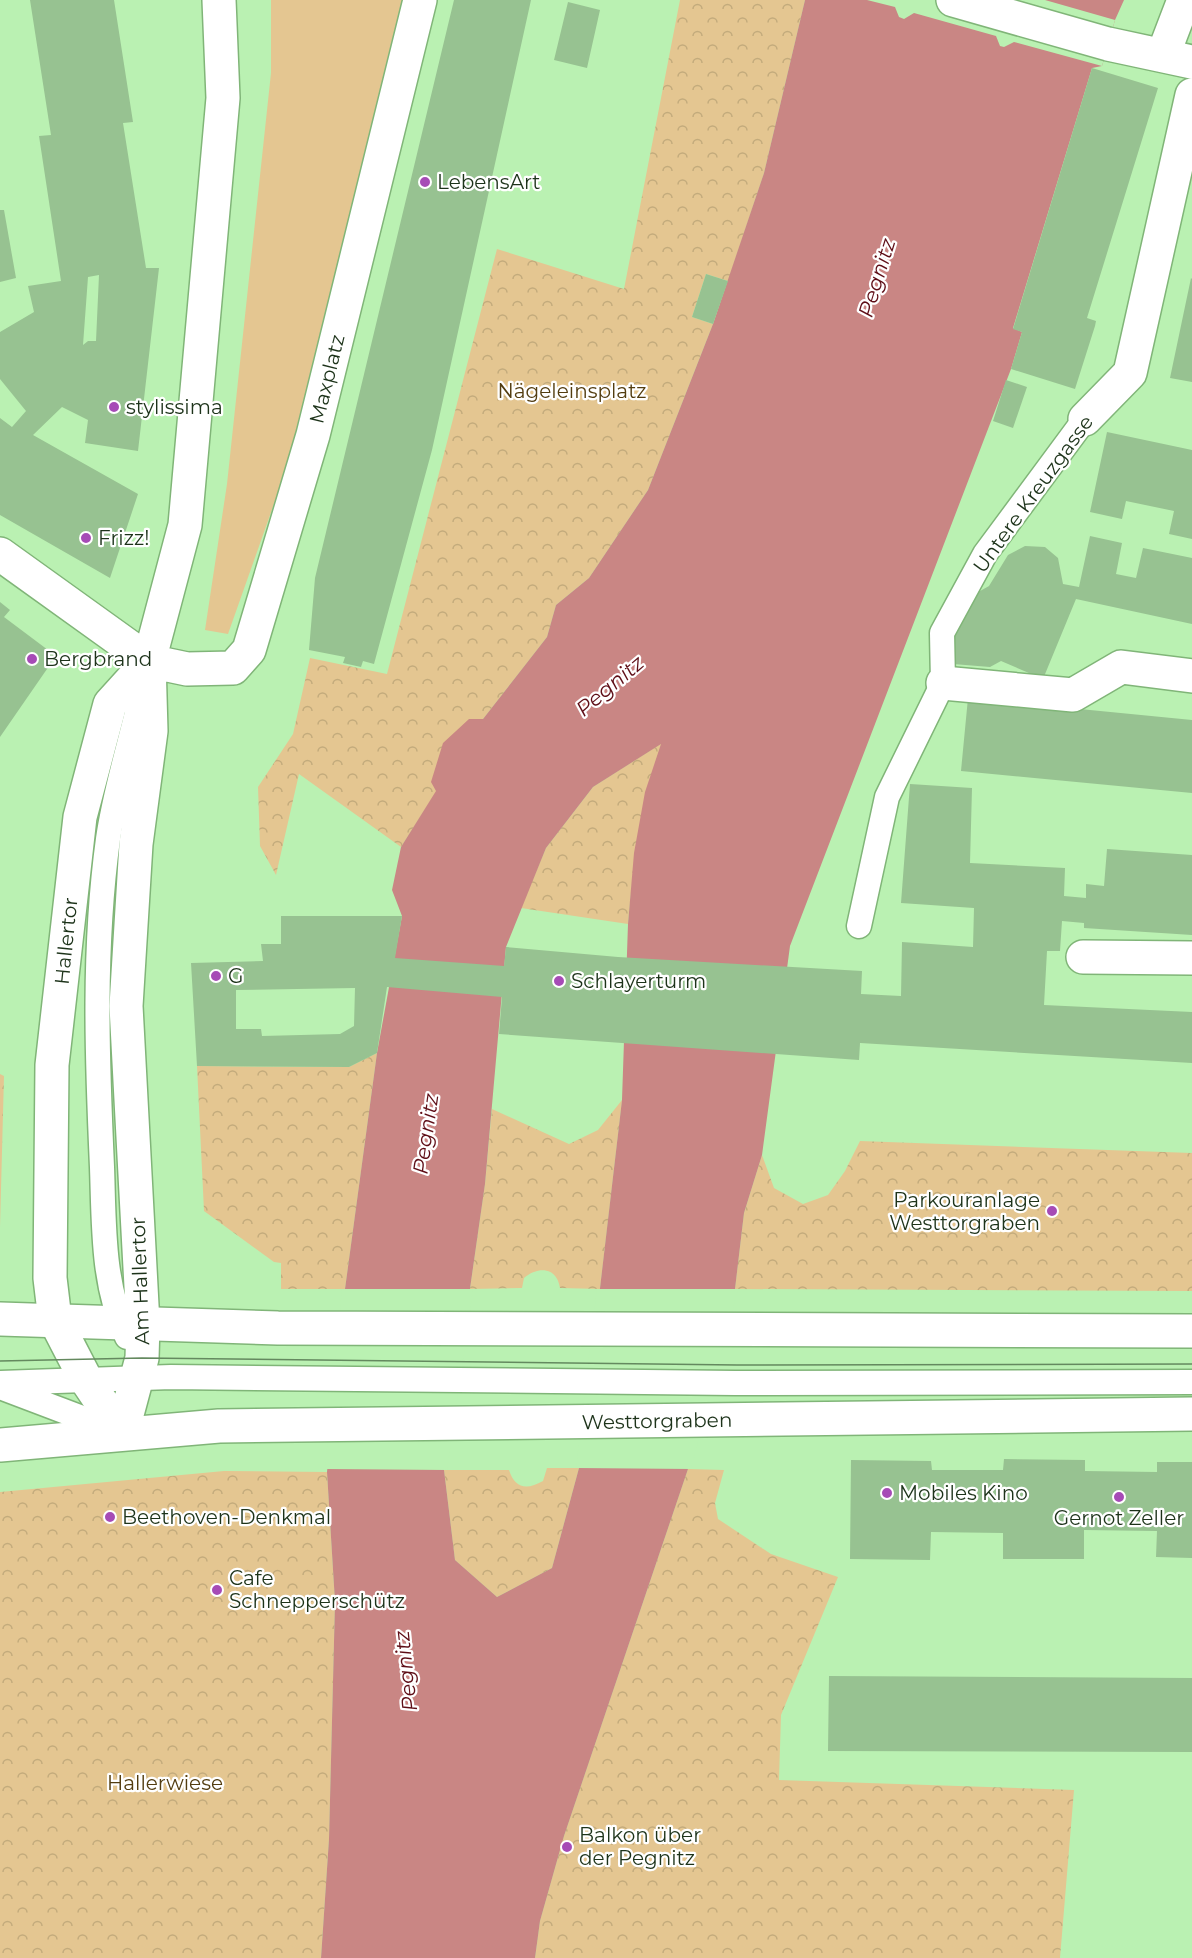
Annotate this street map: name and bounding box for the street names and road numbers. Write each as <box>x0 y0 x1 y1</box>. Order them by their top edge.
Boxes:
street label: Maxplatz <box>304 332 350 426</box>
street label: Untere Kreuzgasse <box>968 411 1098 577</box>
street label: Hallertor <box>49 896 83 986</box>
street label: Am Hallertor <box>126 1216 154 1346</box>
street label: Westtorgraben <box>581 1408 733 1434</box>

